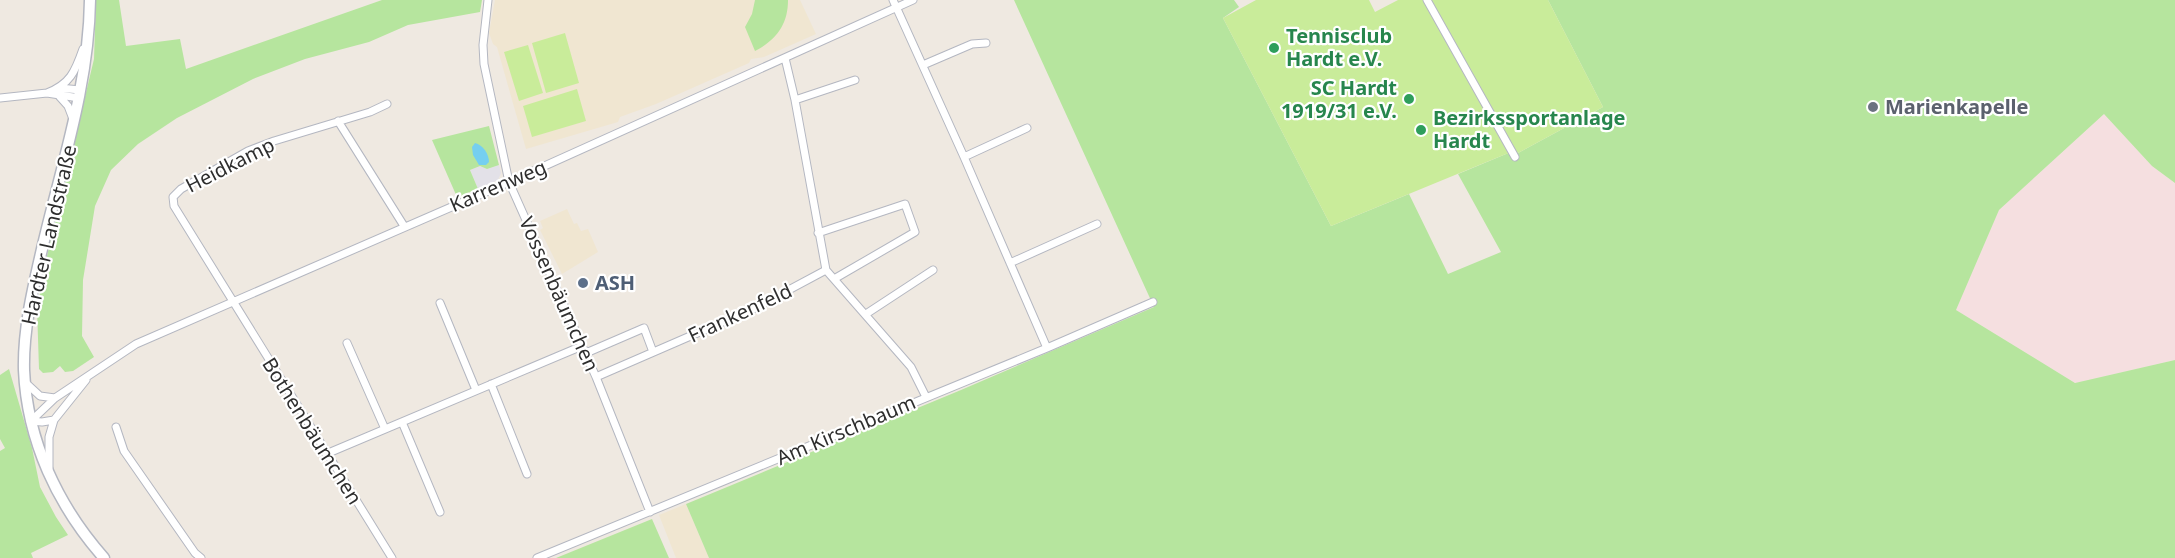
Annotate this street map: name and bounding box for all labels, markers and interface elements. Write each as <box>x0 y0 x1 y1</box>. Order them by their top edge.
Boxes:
place label: Tennisclub Hardt e.V. <box>1286 22 1392 72</box>
marker: Tennisclub Hardt e.V. <box>1267 41 1281 55</box>
place label: SC Hardt 1919/31 e.V. <box>1281 74 1397 124</box>
marker: SC Hardt 1919/31 e.V. <box>1402 92 1416 106</box>
place label: Marienkapelle <box>1885 93 2029 120</box>
marker: Marienkapelle <box>1866 100 1880 114</box>
place label: Bezirkssportanlage Hardt <box>1433 104 1626 154</box>
marker: Bezirkssportanlage Hardt <box>1414 123 1428 137</box>
street label: Heidkamp <box>181 131 279 198</box>
street label: Hardter Landstraße <box>15 142 82 328</box>
street label: Karrenweg <box>445 153 550 218</box>
street label: Vossenbäumchen <box>513 212 606 375</box>
place label: ASH <box>595 269 635 296</box>
marker: ASH <box>576 276 590 290</box>
street label: Frankenfeld <box>683 277 796 348</box>
street label: Bothenbäumchen <box>256 352 369 509</box>
street label: Am Kirschbaum <box>772 388 919 471</box>

